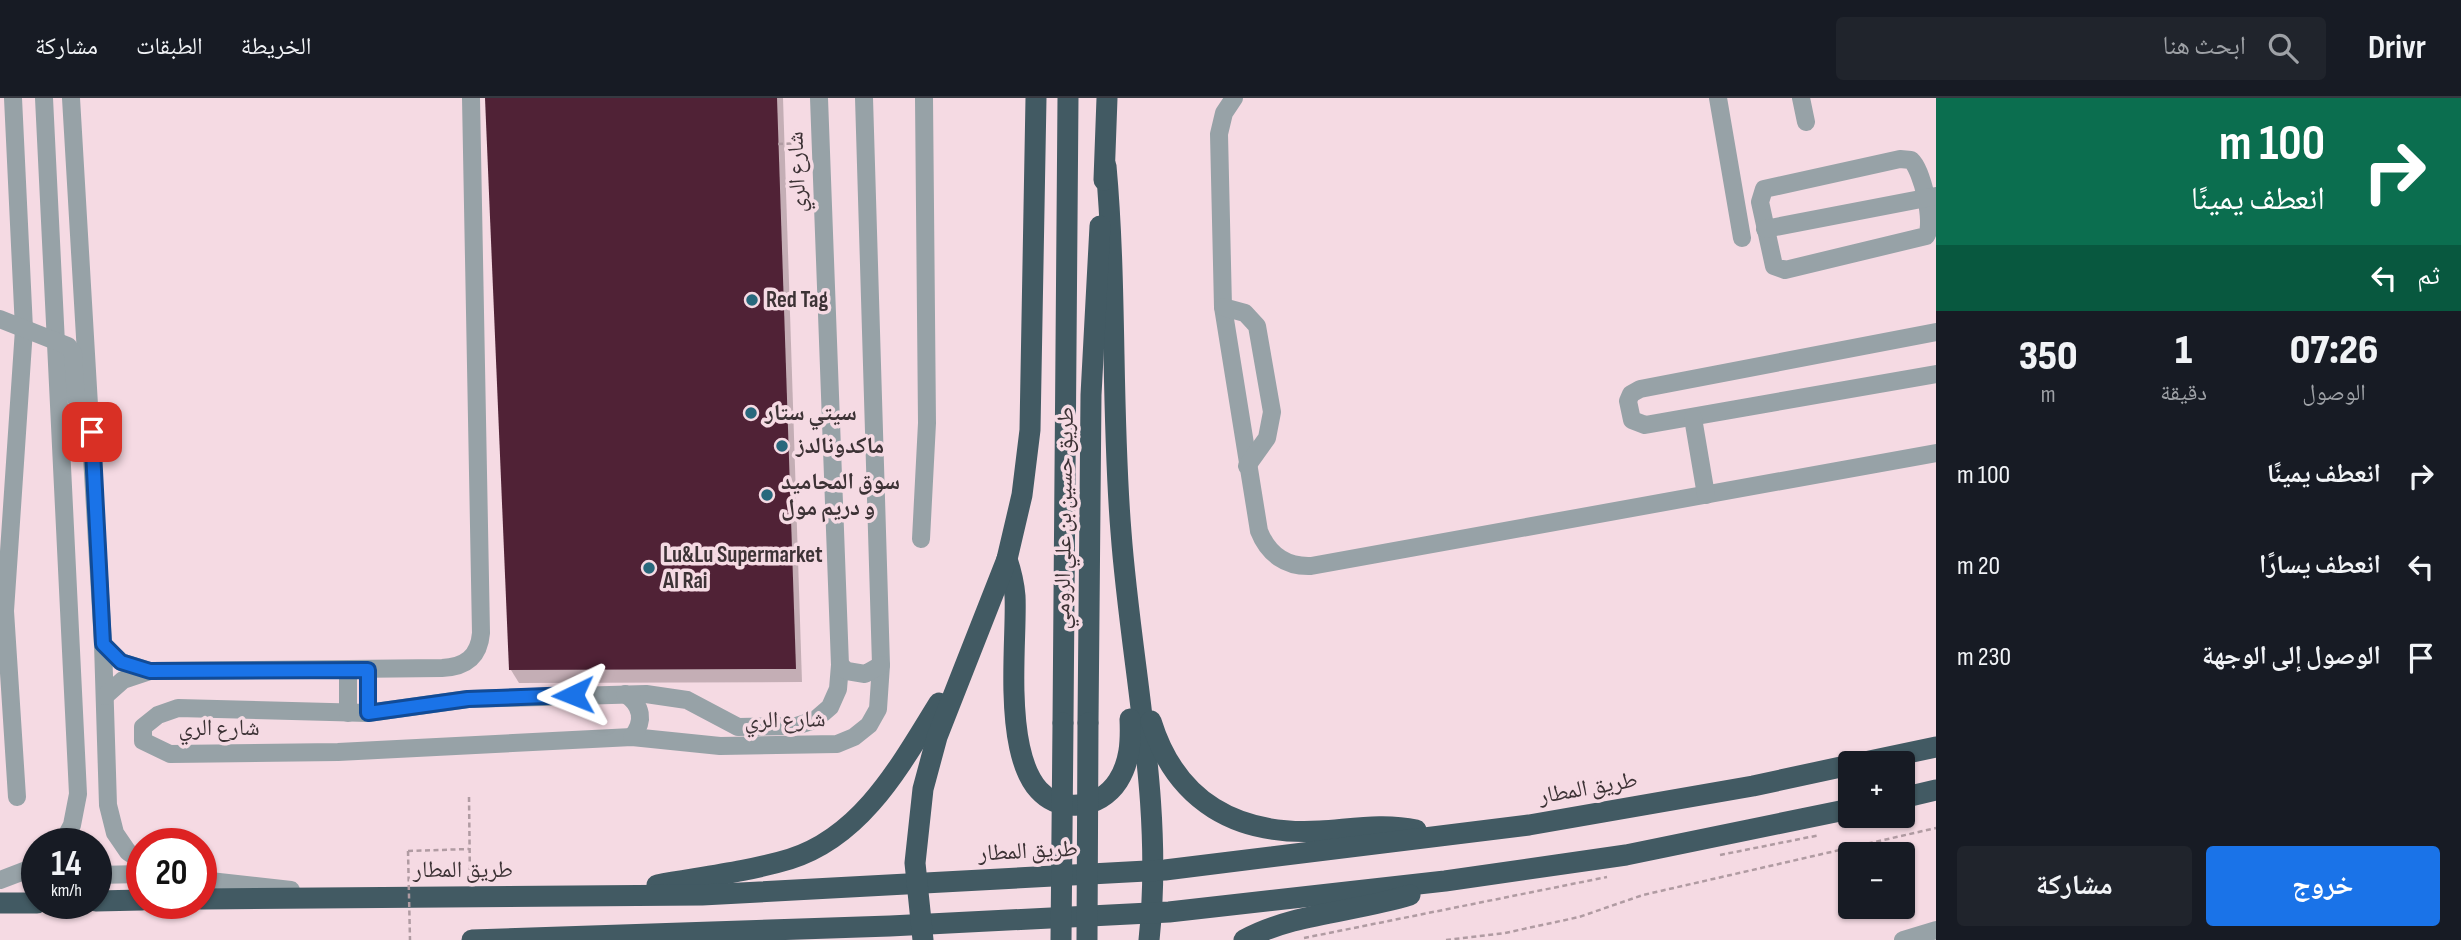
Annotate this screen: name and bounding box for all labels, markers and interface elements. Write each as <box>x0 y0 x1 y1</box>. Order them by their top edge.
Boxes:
search box <box>1836 17 2326 80</box>
text: Drivr <box>2368 28 2426 68</box>
icon: search <box>2264 29 2302 67</box>
text: ابحث هنا <box>2163 31 2246 62</box>
text: مشاركة <box>35 32 98 61</box>
text: الطبقات <box>136 32 203 61</box>
text: الخريطة <box>241 32 311 61</box>
text: 100 m <box>2219 115 2325 174</box>
icon: right <box>2349 126 2440 217</box>
street label: شارع الري <box>782 131 816 213</box>
text: انعطف يمينًا <box>2191 180 2325 219</box>
icon: left <box>2365 259 2403 297</box>
text: ثم <box>2417 261 2440 292</box>
place label: Red Tag <box>766 286 829 314</box>
marker: Red Tag <box>744 292 760 308</box>
text: 1 <box>2175 325 2192 376</box>
text: 07:26 <box>2290 325 2378 376</box>
text: 350 <box>2019 331 2078 382</box>
text: دقيقة <box>2160 379 2207 407</box>
text: الوصول <box>2302 379 2366 407</box>
text: m <box>2041 381 2056 409</box>
place label: سيتي ستار <box>764 399 857 431</box>
pin <box>62 402 122 462</box>
marker: سيتي ستار <box>743 405 759 421</box>
street label: طريق حسين بن علي الرومي <box>1048 406 1084 630</box>
icon: arrive <box>73 413 111 451</box>
place label: ماكدونالدز <box>795 432 884 460</box>
marker: ماكدونالدز <box>774 438 790 454</box>
icon: right <box>2402 457 2440 495</box>
text: انعطف يمينًا <box>2267 459 2381 490</box>
text: 100 m <box>1957 460 2010 491</box>
place label: سوق المحاميد و دريم مول <box>781 468 900 523</box>
marker: سوق المحاميد و دريم مول <box>759 487 775 503</box>
place label: Lu&Lu Supermarket Al Rai <box>662 541 823 595</box>
icon: left <box>2402 548 2440 586</box>
text: انعطف يسارًا <box>2259 550 2381 581</box>
text: 20 m <box>1957 551 2000 582</box>
marker: Lu&Lu Supermarket Al Rai <box>641 560 657 576</box>
icon: arrive <box>2402 639 2440 677</box>
text: الوصول إلى الوجهة <box>2202 641 2381 672</box>
text: 230 m <box>1957 642 2011 673</box>
position arrow <box>536 658 610 732</box>
street label: شارع الري <box>744 705 826 739</box>
street label: شارع الري <box>178 714 260 746</box>
map controls <box>1838 751 1915 919</box>
button: + <box>1838 751 1915 828</box>
street label: طريق المطار <box>1535 766 1640 811</box>
speed limit sign: 20 <box>126 828 217 919</box>
street label: طريق المطار <box>976 834 1079 868</box>
button: − <box>1838 842 1915 919</box>
text: 14 <box>51 843 82 886</box>
button: مشاركة <box>1957 846 2192 926</box>
button: خروج <box>2206 846 2440 926</box>
street label: طريق المطار <box>412 856 513 884</box>
text: km/h <box>51 880 82 901</box>

